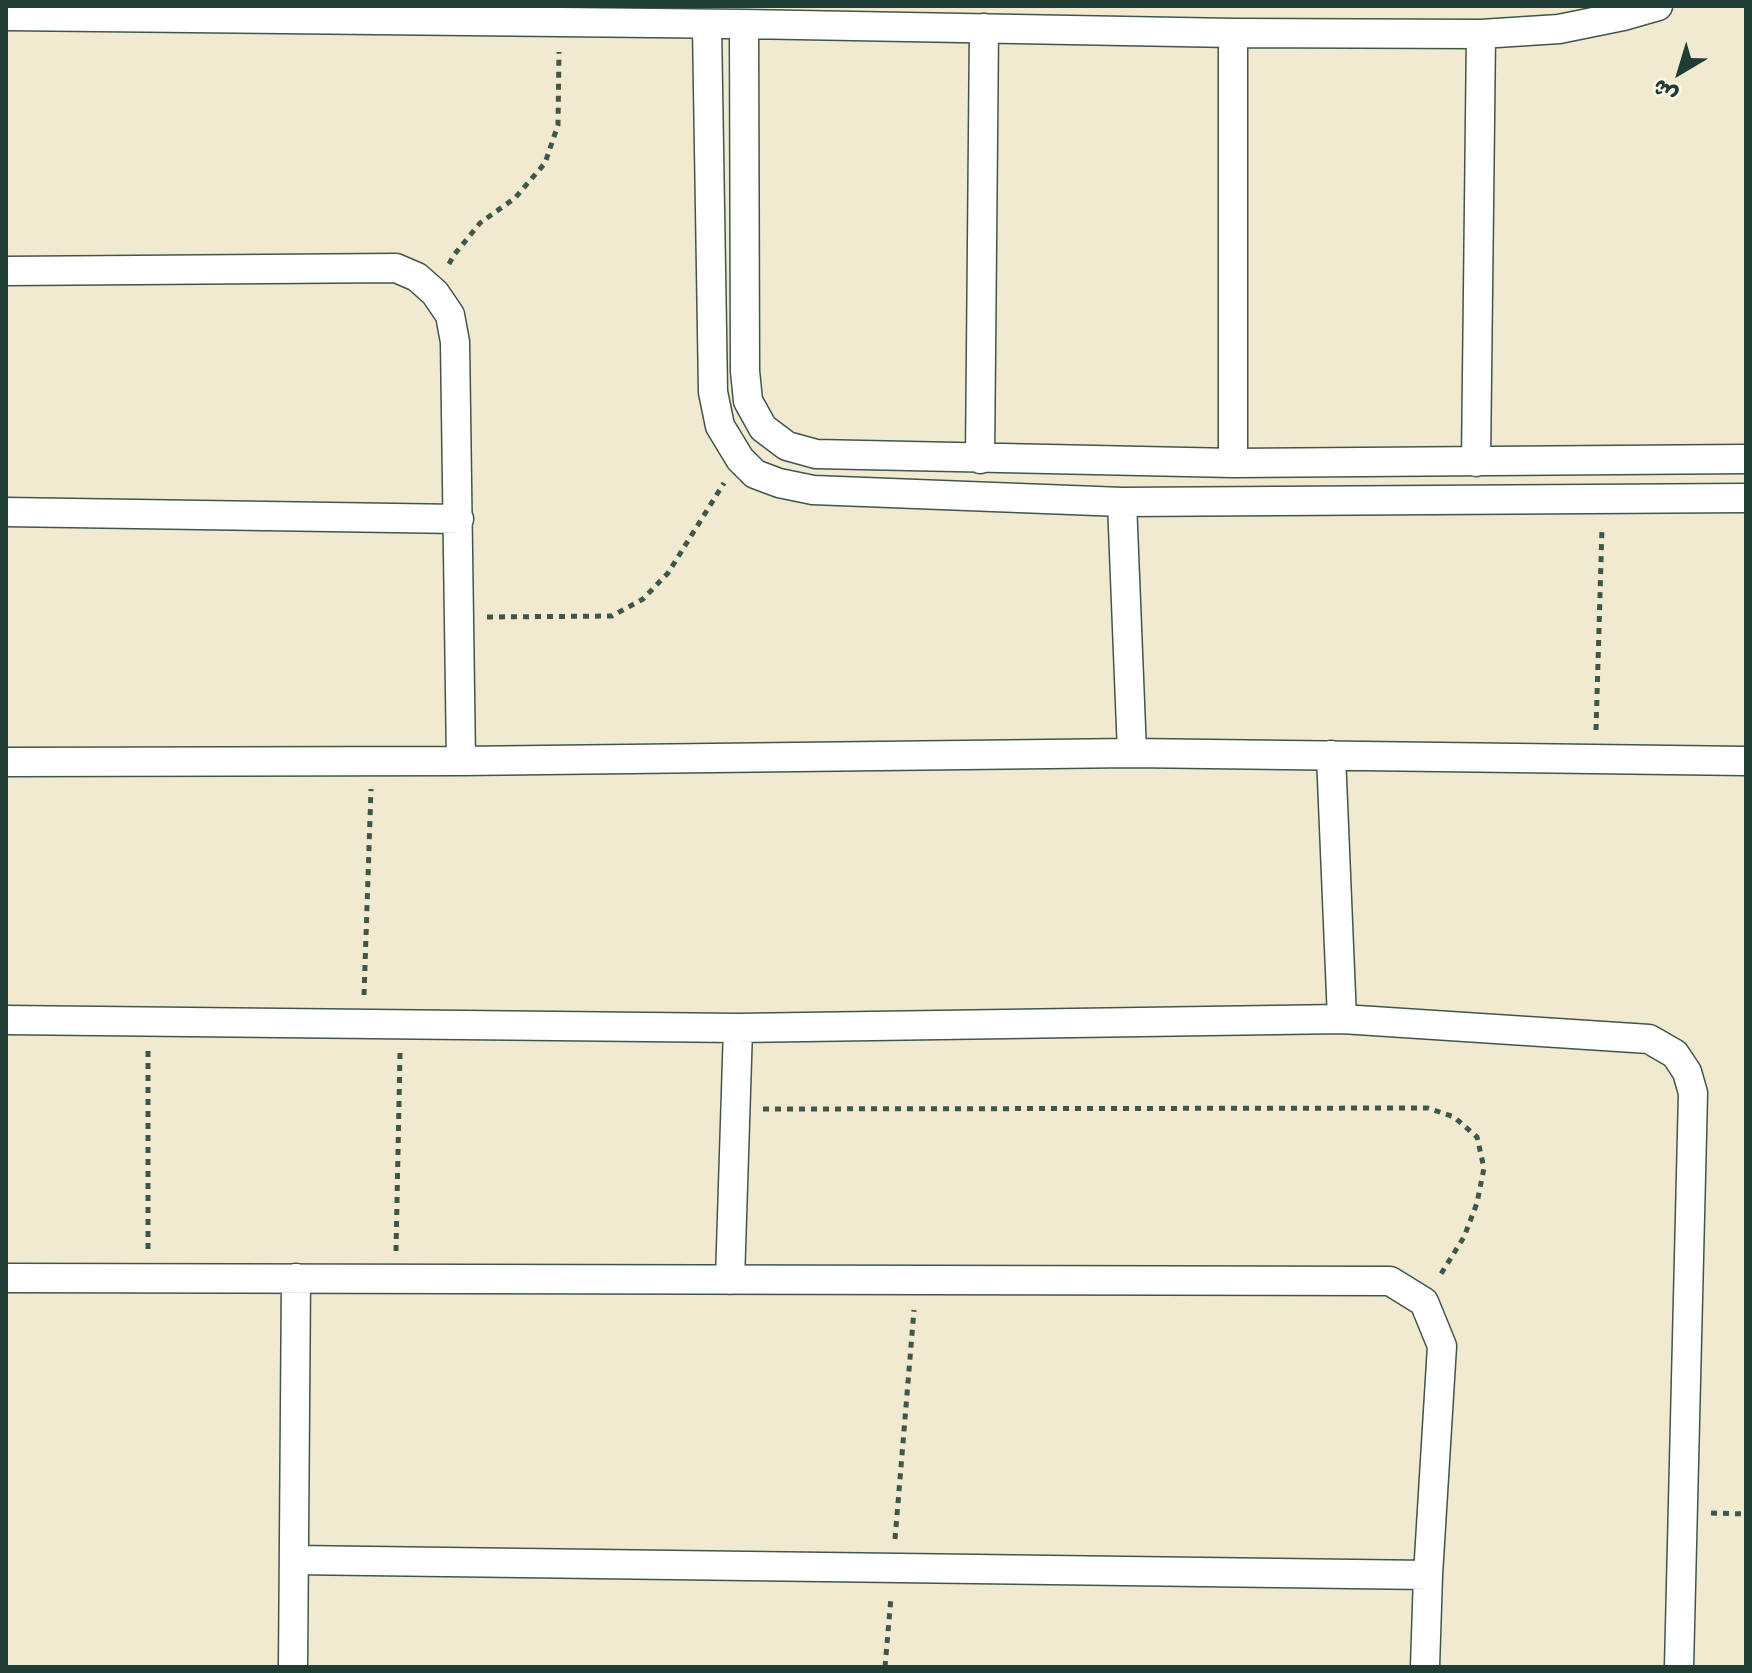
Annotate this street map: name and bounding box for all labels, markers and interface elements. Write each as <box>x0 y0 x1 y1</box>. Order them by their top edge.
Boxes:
north arrow <box>1640 32 1720 112</box>
text: ش <box>1647 72 1683 109</box>

